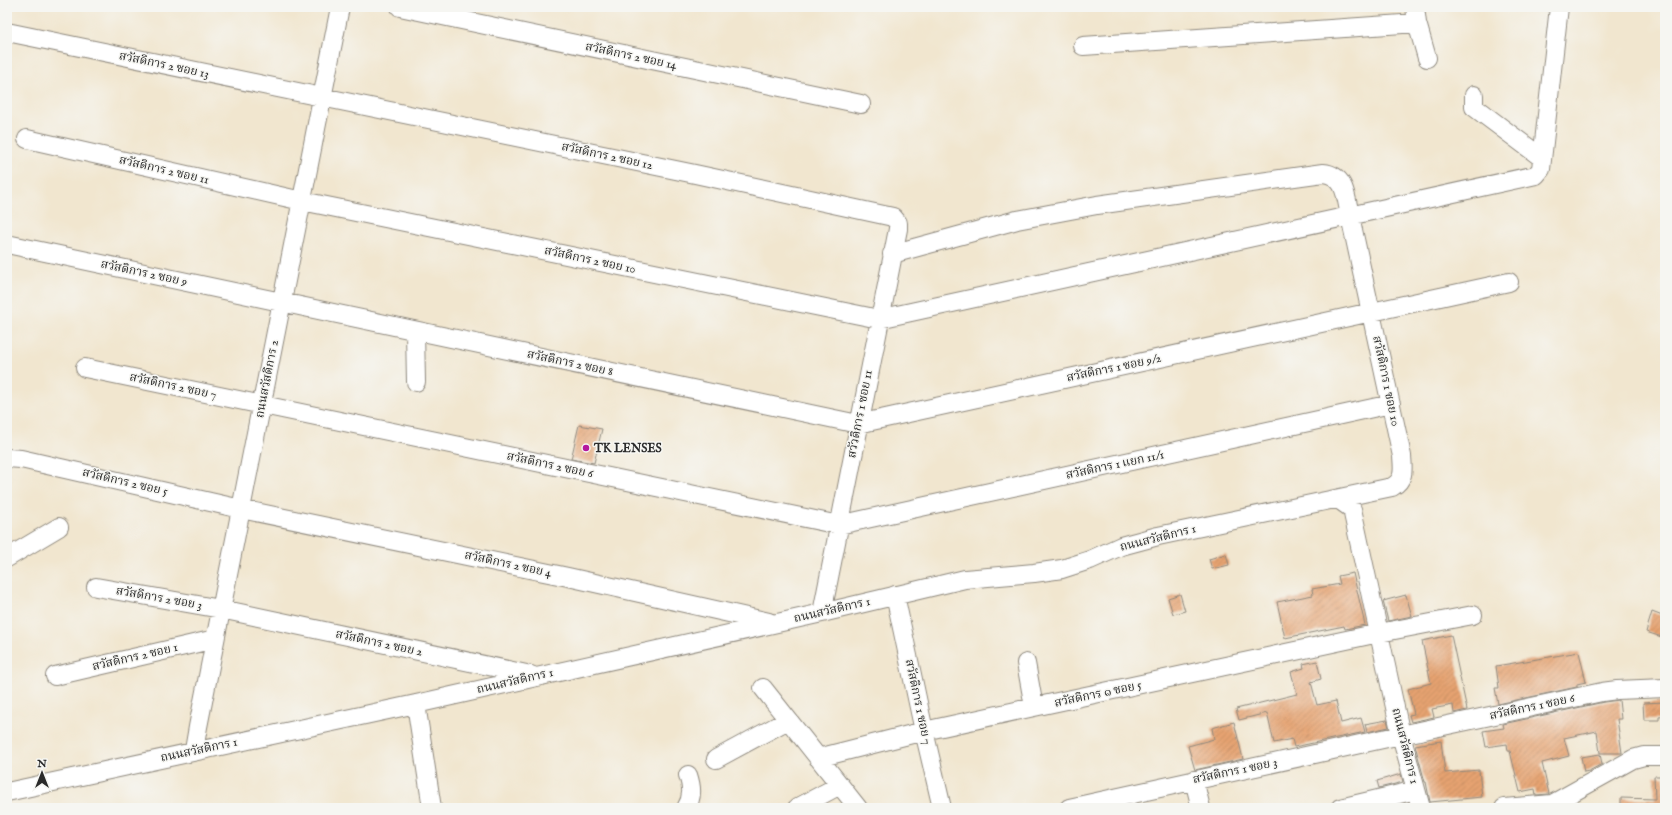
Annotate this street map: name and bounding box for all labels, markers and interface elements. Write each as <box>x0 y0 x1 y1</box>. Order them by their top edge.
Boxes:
street label: สวัสดิการ 2 ซอย 14 <box>584 39 678 73</box>
street label: สวัสดิการ 2 ซอย 13 <box>118 48 210 82</box>
street label: สวัสดิการ 2 ซอย 12 <box>560 139 654 173</box>
street label: สวัสดิการ 2 ซอย 11 <box>118 152 210 188</box>
street label: สวัสดิการ 2 ซอย 10 <box>543 243 637 277</box>
street label: สวัสดิการ 2 ซอย 9 <box>99 257 189 289</box>
street label: สวัสดิการ 1 ซอย 10 <box>1369 335 1403 428</box>
street label: ถนนสวัสดิการ 2 <box>252 338 282 419</box>
street label: สวัสดิการ 2 ซอย 8 <box>526 347 615 379</box>
street label: สวัสดิการ 1 ซอย 9/2 <box>1065 351 1163 385</box>
street label: สวัสดิการ 2 ซอย 7 <box>128 369 218 403</box>
street label: สวัวดิการ 1 ซอย 11 <box>844 369 876 459</box>
place label: TK LENSES <box>593 441 662 456</box>
marker: TK LENSES <box>581 443 591 453</box>
street label: สวัสดิการ 1 แยก 11/1 <box>1065 447 1165 483</box>
street label: สวัสดิการ 2 ซอย 6 <box>506 449 595 482</box>
street label: สวัสดิการ 2 ซอย 5 <box>81 465 170 499</box>
street label: ถนนสวัสดิการ 1 <box>1118 521 1198 555</box>
street label: สวัสดิการ 2 ซอย 4 <box>463 547 553 581</box>
street label: สวัสดิการ 2 ซอย 3 <box>115 583 203 613</box>
street label: ถนนสวัสดิการ 1 <box>792 594 872 626</box>
street label: สวัสดิการ 2 ซอย 2 <box>334 626 424 660</box>
street label: สวัสดิการ 2 ซอย 1 <box>91 640 179 674</box>
street label: สวัสดิการ 1 ซอย 7 <box>902 658 934 746</box>
street label: ถนนสวัสดิการ 1 <box>475 665 555 697</box>
street label: สวัสดิการ ๑ ซอย 5 <box>1053 677 1144 711</box>
street label: สวัสดิการ 1 ซอย 6 <box>1488 690 1577 723</box>
street label: ถนนสวัสดิการ 1 <box>1388 706 1422 786</box>
street label: ถนนสวัสดิการ 1 <box>159 735 239 765</box>
north arrow <box>22 753 62 793</box>
street label: สวัสดิการ 1 ซอย 3 <box>1191 755 1279 787</box>
text: N <box>36 757 47 771</box>

